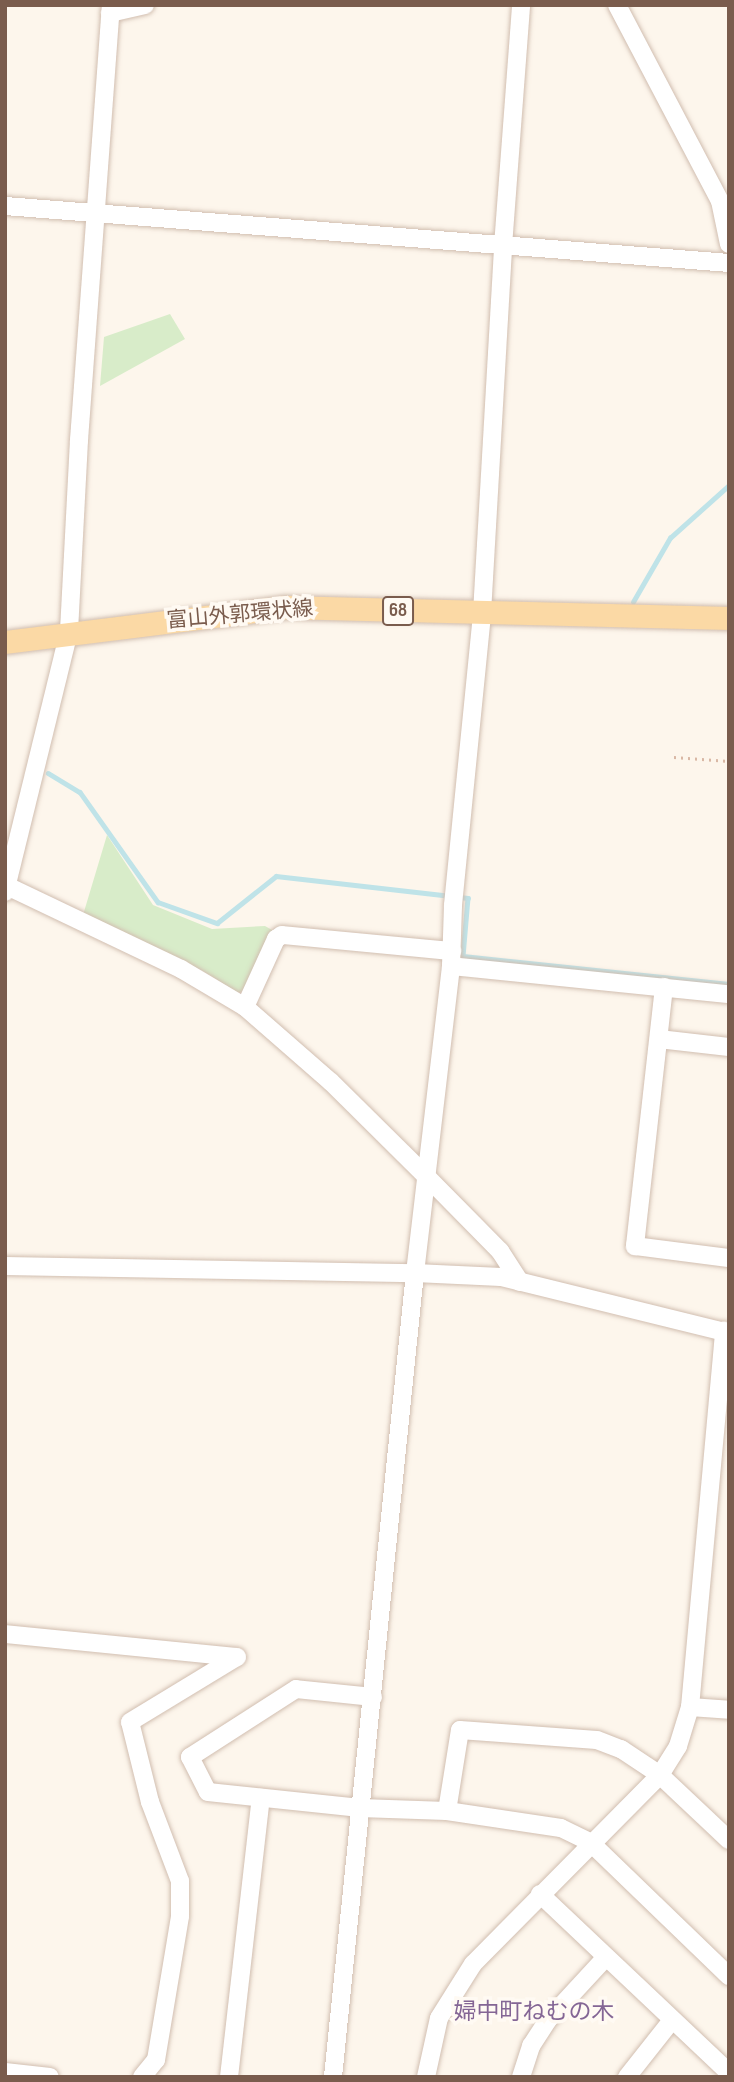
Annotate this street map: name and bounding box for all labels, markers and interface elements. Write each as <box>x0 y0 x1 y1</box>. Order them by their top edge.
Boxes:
street label: 富山外郭環状線 <box>166 596 314 634</box>
road number: 68 <box>380 596 416 626</box>
district label: 婦中町ねむの木 <box>454 1998 614 2026</box>

